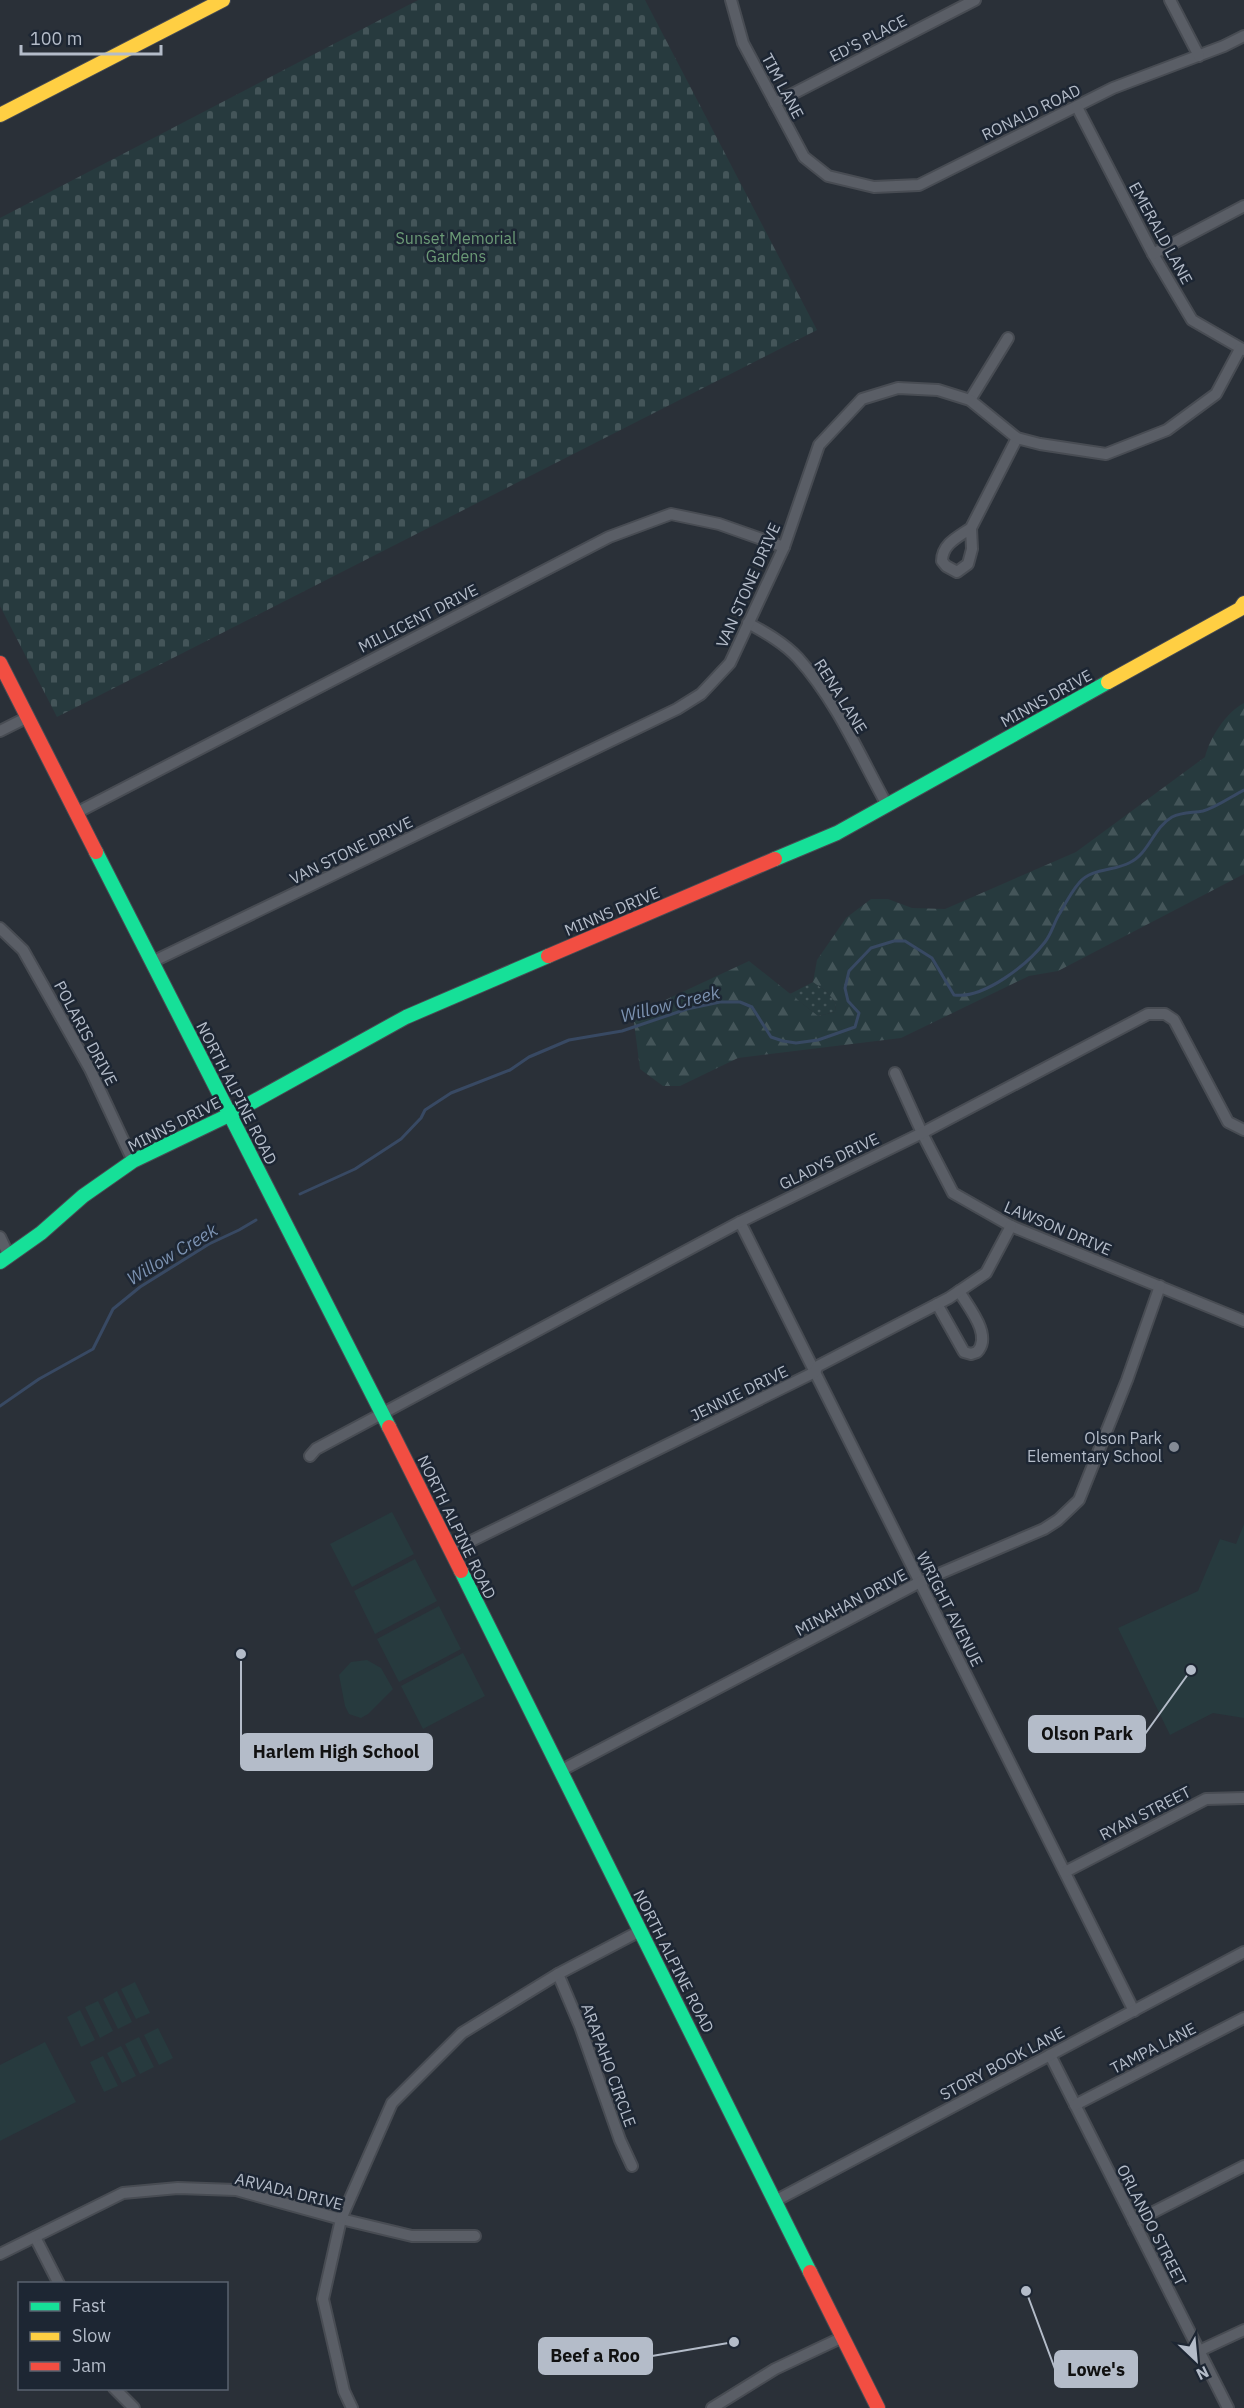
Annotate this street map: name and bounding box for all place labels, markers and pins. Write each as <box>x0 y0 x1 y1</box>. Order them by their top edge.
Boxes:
place label: Olson Park Elementary School <box>1027 1428 1163 1466</box>
marker: Olson Park Elementary School <box>1167 1440 1181 1454</box>
callout: Olson Park <box>1029 1716 1145 1752</box>
callout: Harlem High School <box>241 1734 432 1770</box>
callout: Beef a Roo <box>539 2338 652 2374</box>
callout: Lowe's <box>1055 2351 1137 2387</box>

